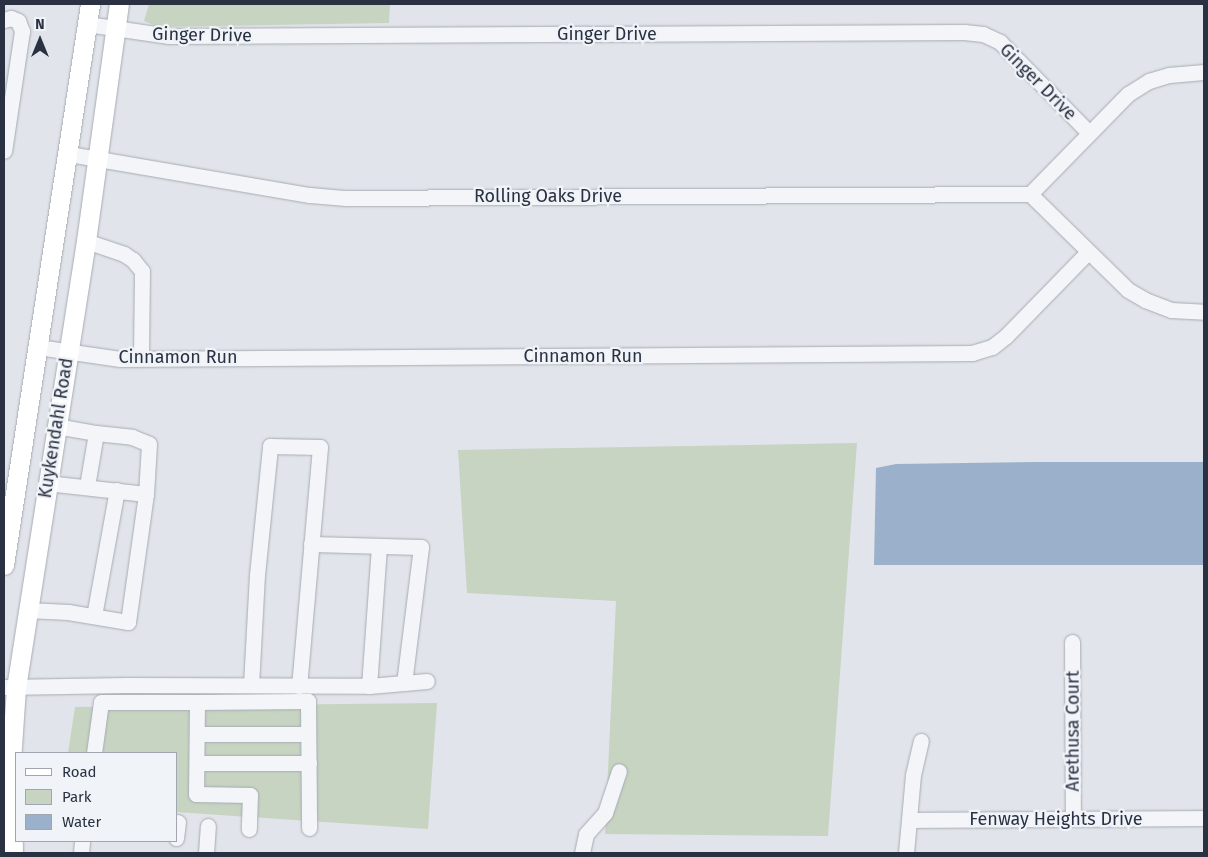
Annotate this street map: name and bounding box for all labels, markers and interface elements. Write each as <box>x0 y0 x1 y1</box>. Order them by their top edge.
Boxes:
north arrow <box>15 15 65 65</box>
text: N <box>35 16 45 33</box>
street label: Ginger Drive <box>152 23 252 47</box>
street label: Ginger Drive <box>557 23 657 45</box>
street label: Ginger Drive <box>995 39 1081 125</box>
street label: Rolling Oaks Drive <box>474 185 622 207</box>
street label: Cinnamon Run <box>523 345 643 367</box>
street label: Cinnamon Run <box>118 346 238 368</box>
street label: Kuykendahl Road <box>34 356 78 500</box>
street label: Arethusa Court <box>1062 671 1084 791</box>
legend <box>15 752 178 842</box>
text: Road <box>62 763 97 781</box>
text: Park <box>62 788 92 806</box>
street label: Fenway Heights Drive <box>969 808 1143 830</box>
text: Water <box>62 813 101 831</box>

